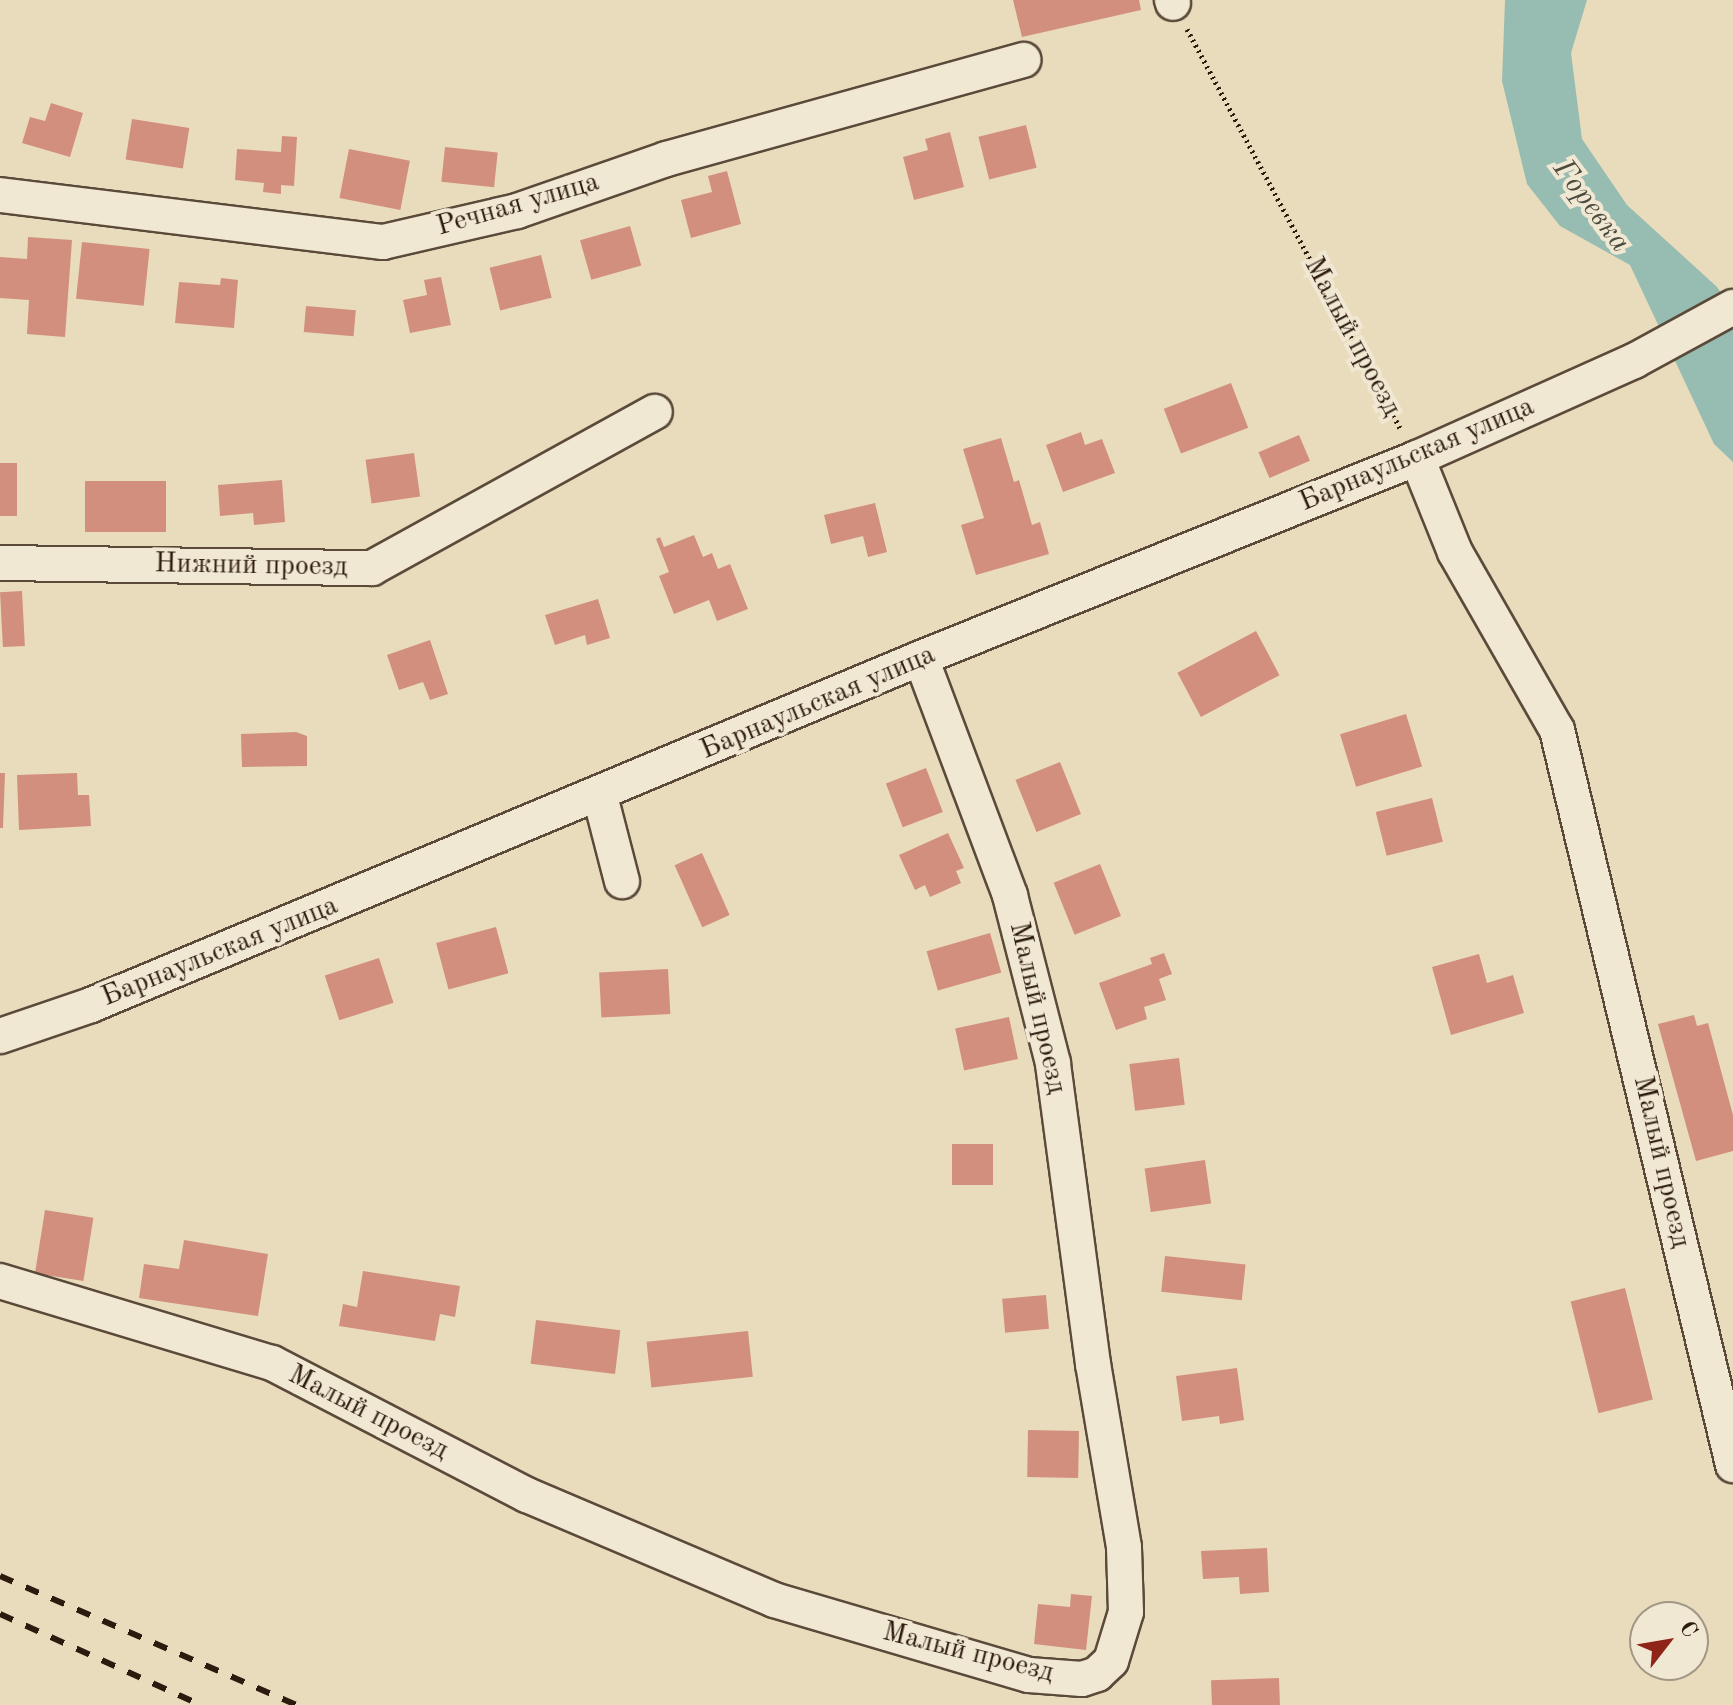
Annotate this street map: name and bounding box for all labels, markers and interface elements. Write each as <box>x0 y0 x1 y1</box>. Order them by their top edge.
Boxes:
water label: Горевка <box>1544 152 1638 260</box>
street label: Речная улица <box>433 166 603 244</box>
street label: Малый проезд <box>1296 252 1408 422</box>
street label: Барнаульская улица <box>1295 390 1539 520</box>
street label: Нижний проезд <box>154 548 348 584</box>
street label: Барнаульская улица <box>696 638 940 768</box>
street label: Барнаульская улица <box>97 889 343 1015</box>
street label: Малый проезд <box>1001 919 1073 1097</box>
street label: Малый проезд <box>1625 1073 1697 1251</box>
street label: Малый проезд <box>282 1358 454 1468</box>
north arrow <box>1629 1601 1709 1681</box>
street label: Малый проезд <box>879 1615 1057 1691</box>
text: С <box>1675 1618 1701 1642</box>

